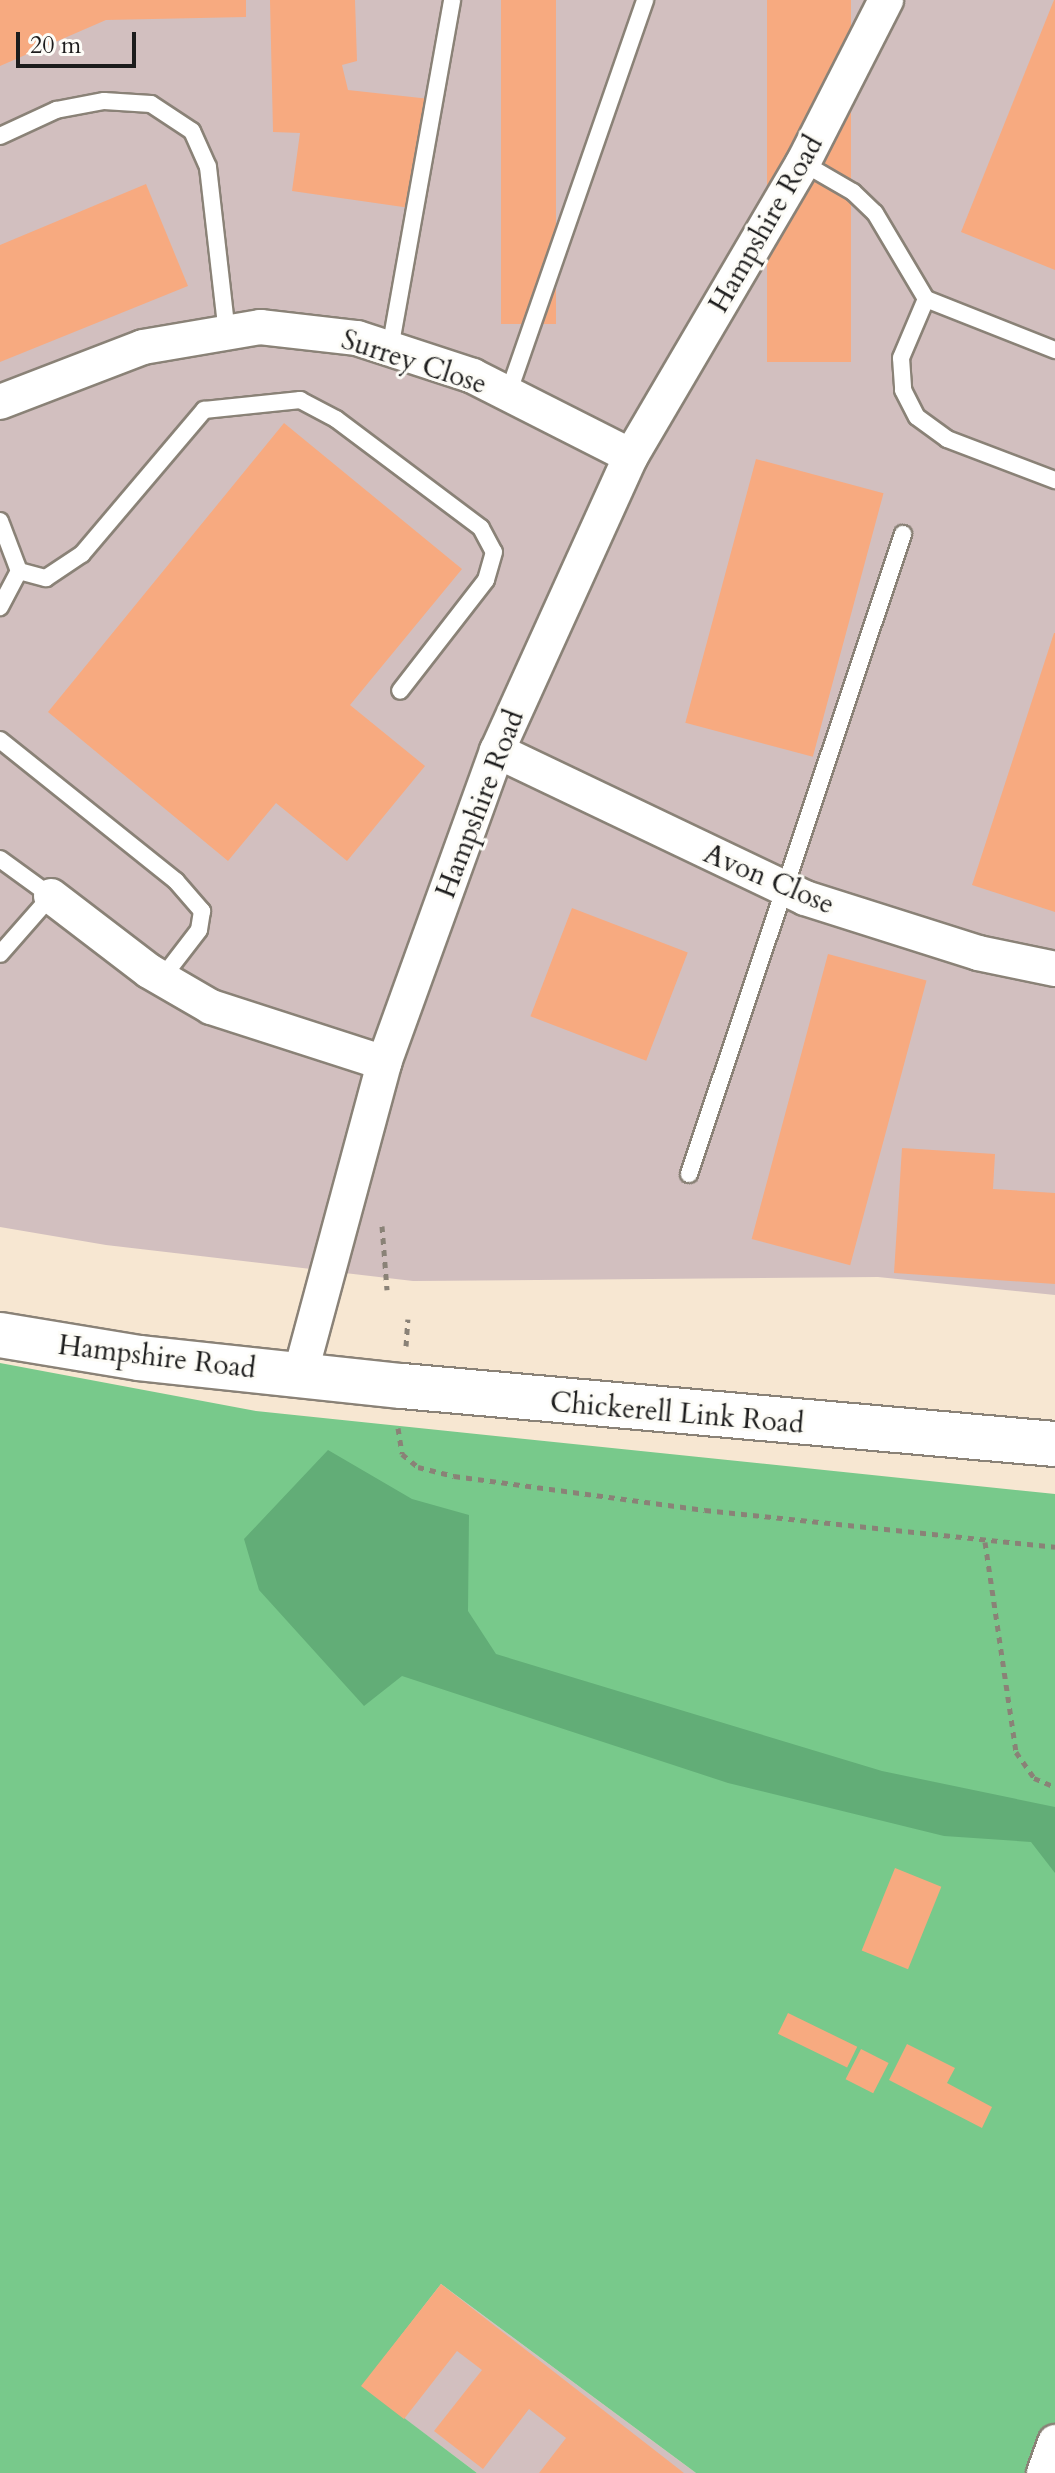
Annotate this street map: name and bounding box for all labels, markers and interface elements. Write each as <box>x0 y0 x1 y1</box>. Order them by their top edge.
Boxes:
scale bar <box>20 16 140 66</box>
text: 20 m <box>30 29 81 62</box>
street label: Hampshire Road <box>702 130 830 318</box>
street label: Surrey Close <box>337 323 491 401</box>
street label: Hampshire Road <box>429 705 531 903</box>
street label: Avon Close <box>699 836 839 922</box>
street label: Hampshire Road <box>56 1328 258 1386</box>
street label: Chickerell Link Road <box>549 1385 805 1441</box>

